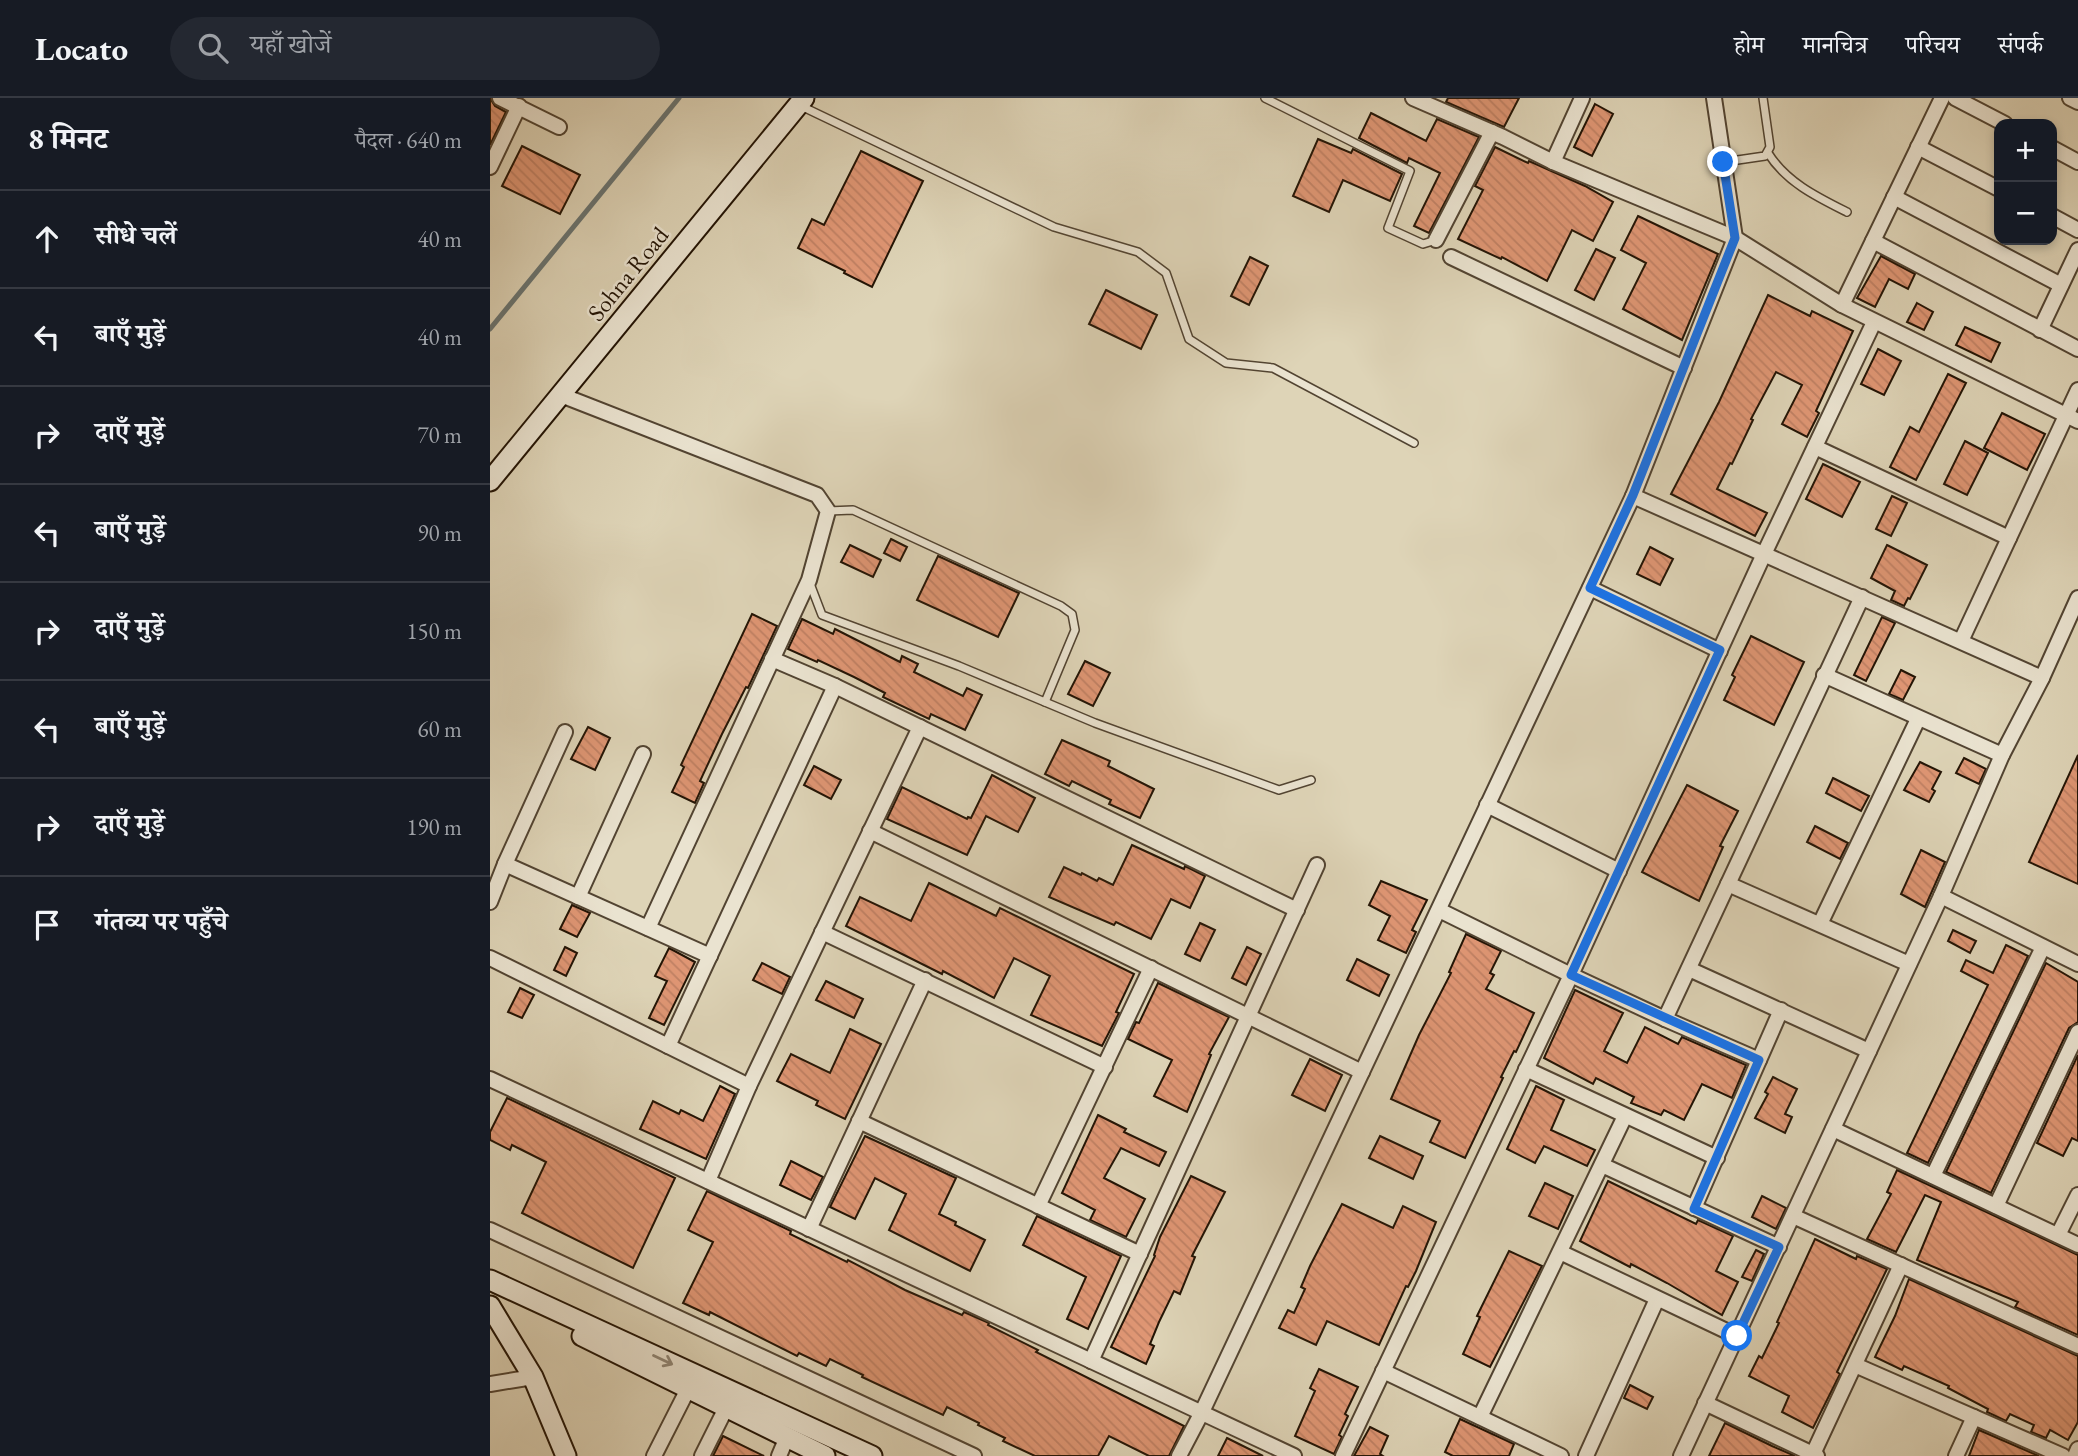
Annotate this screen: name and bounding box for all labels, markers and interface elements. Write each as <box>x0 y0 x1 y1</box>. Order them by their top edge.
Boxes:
search box <box>170 17 660 80</box>
text: Locato <box>35 27 128 70</box>
text: यहाँ खोजें <box>250 27 331 61</box>
icon: search <box>194 29 232 67</box>
text: होम <box>1734 29 1764 60</box>
text: मानचित्र <box>1802 29 1868 60</box>
text: परिचय <box>1906 29 1960 60</box>
text: संपर्क <box>1998 29 2043 60</box>
text: 8 मिनट <box>28 119 108 158</box>
map controls <box>1994 119 2057 245</box>
button: + <box>1994 119 2057 182</box>
text: पैदल · 640 m <box>355 125 462 155</box>
route end <box>1707 146 1738 177</box>
button: − <box>1994 182 2057 245</box>
text: सीधे चलें <box>95 218 177 252</box>
icon: ahead <box>28 220 66 258</box>
street label: Sohna Road <box>580 220 676 327</box>
text: 40 m <box>417 224 462 254</box>
text: बाएँ मुड़ें <box>95 316 166 350</box>
icon: left <box>28 318 66 356</box>
text: 40 m <box>417 322 462 352</box>
text: दाएँ मुड़ें <box>95 414 165 448</box>
icon: right <box>28 416 66 454</box>
text: 70 m <box>417 420 462 450</box>
text: बाएँ मुड़ें <box>95 512 166 546</box>
icon: left <box>28 514 66 552</box>
text: 90 m <box>417 518 462 548</box>
text: दाएँ मुड़ें <box>95 610 165 644</box>
icon: right <box>28 612 66 650</box>
text: 150 m <box>406 616 462 646</box>
text: बाएँ मुड़ें <box>95 708 166 742</box>
icon: left <box>28 710 66 748</box>
text: 60 m <box>417 714 462 744</box>
text: दाएँ मुड़ें <box>95 806 165 840</box>
icon: right <box>28 808 66 846</box>
text: 190 m <box>406 812 462 842</box>
text: गंतव्य पर पहुँचे <box>95 904 228 938</box>
icon: arrive <box>28 906 66 944</box>
route start <box>1721 1320 1752 1351</box>
one-way arrow <box>652 1354 673 1367</box>

